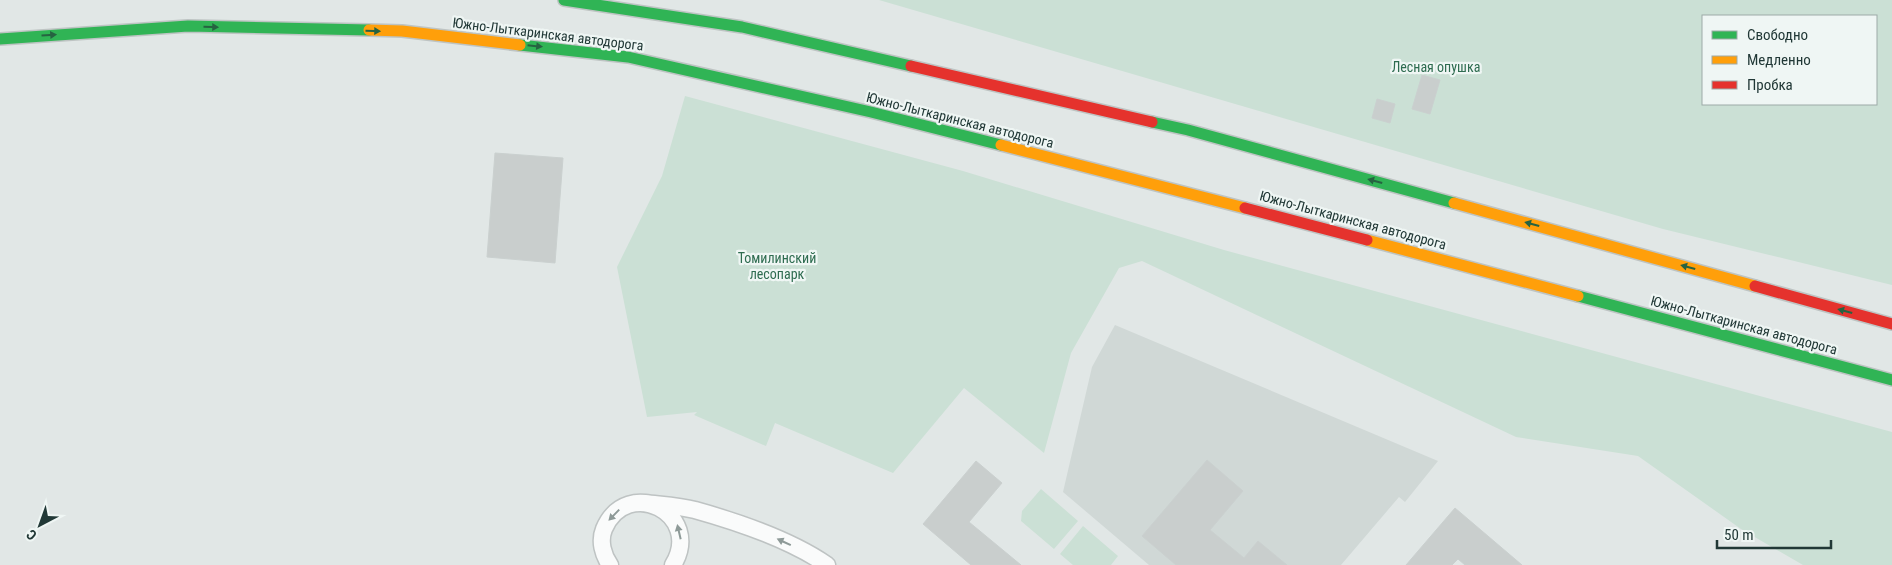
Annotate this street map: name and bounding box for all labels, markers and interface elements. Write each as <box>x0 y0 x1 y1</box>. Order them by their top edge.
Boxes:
street label: Южно-Лыткаринская автодорога <box>452 14 644 54</box>
legend <box>1702 15 1877 105</box>
one-way arrow <box>203 23 219 31</box>
text: Свободно <box>1747 26 1808 44</box>
one-way arrow <box>366 27 382 35</box>
one-way arrow <box>41 31 57 39</box>
one-way arrow <box>527 42 543 50</box>
text: Медленно <box>1747 51 1811 69</box>
park label: Лесная опушка <box>1392 59 1480 75</box>
text: Пробка <box>1747 76 1793 94</box>
street label: Южно-Лыткаринская автодорога <box>865 89 1055 151</box>
one-way arrow <box>1367 177 1383 185</box>
street label: Южно-Лыткаринская автодорога <box>1258 187 1448 253</box>
one-way arrow <box>1524 220 1539 228</box>
park label: Томилинский лесопарк <box>738 250 816 282</box>
one-way arrow <box>1681 263 1696 271</box>
street label: Южно-Лыткаринская автодорога <box>1649 292 1839 358</box>
one-way arrow <box>1837 306 1852 314</box>
north arrow <box>15 500 65 550</box>
one-way arrow <box>608 509 620 521</box>
scale bar <box>1717 518 1831 550</box>
one-way arrow <box>675 525 683 540</box>
text: С <box>23 526 40 543</box>
text: 50 m <box>1724 526 1754 544</box>
one-way arrow <box>777 538 791 546</box>

